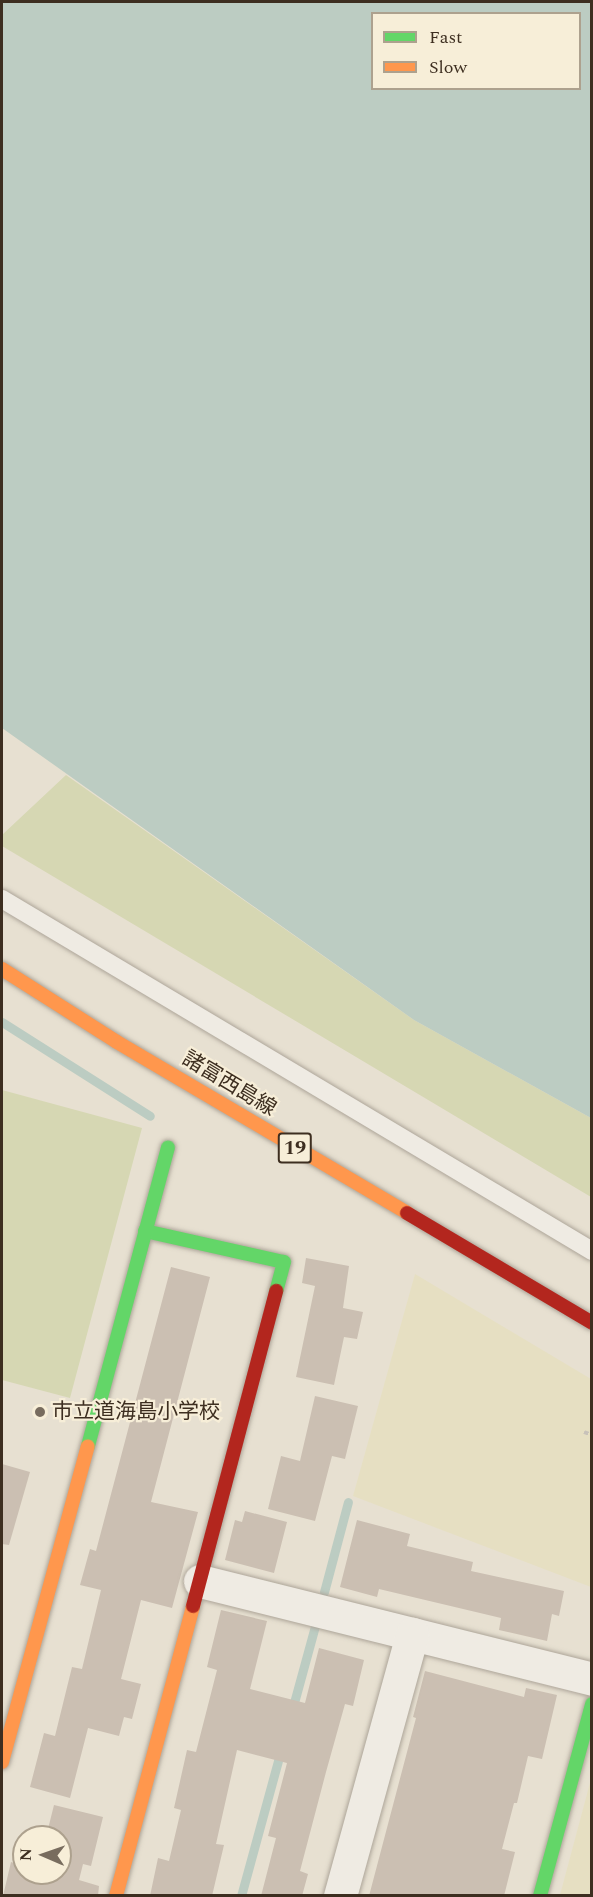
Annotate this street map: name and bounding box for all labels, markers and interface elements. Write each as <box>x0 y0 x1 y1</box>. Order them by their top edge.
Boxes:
legend <box>371 12 581 90</box>
text: Fast <box>429 24 462 51</box>
text: Slow <box>429 54 467 81</box>
street label: 諸富西島線 <box>178 1046 280 1122</box>
road number: 19 <box>277 1131 313 1165</box>
place label: 市立道海島小学校 <box>52 1399 220 1425</box>
marker: 市立道海島小学校 <box>33 1405 47 1419</box>
north arrow <box>12 1825 72 1885</box>
text: N <box>14 1847 38 1861</box>

